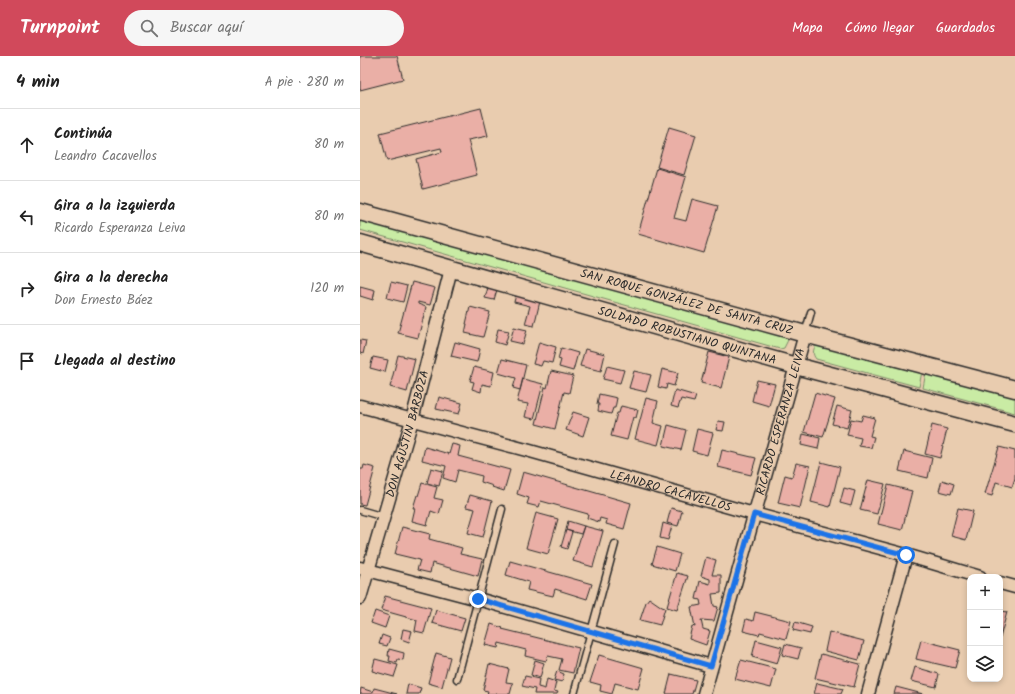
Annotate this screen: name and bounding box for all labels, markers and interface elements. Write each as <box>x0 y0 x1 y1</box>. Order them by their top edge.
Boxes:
search box <box>124 10 404 46</box>
text: Turnpoint <box>20 13 100 43</box>
text: Buscar aquí <box>170 16 243 40</box>
icon: search <box>138 17 160 39</box>
text: Mapa <box>792 17 823 39</box>
text: Cómo llegar <box>845 17 914 39</box>
text: Guardados <box>936 17 995 39</box>
text: 4 min <box>16 69 60 96</box>
text: A pie · 280 m <box>265 72 344 93</box>
text: Continúa <box>54 122 112 146</box>
icon: ahead <box>16 134 38 156</box>
text: 80 m <box>314 134 344 155</box>
text: Leandro Cacavellos <box>54 146 157 167</box>
text: Gira a la izquierda <box>54 194 175 218</box>
icon: left <box>16 206 38 228</box>
text: 80 m <box>314 206 344 227</box>
text: Ricardo Esperanza Leiva <box>54 218 186 239</box>
street label: SAN ROQUE GONZÁLEZ DE SANTA CRUZ <box>578 264 795 340</box>
text: Gira a la derecha <box>54 266 168 290</box>
icon: right <box>16 278 38 300</box>
text: 120 m <box>310 278 344 299</box>
text: Don Ernesto Báez <box>54 290 153 311</box>
street label: SOLDADO ROBUSTIANO QUINTANA <box>596 302 778 370</box>
street label: RICARDO ESPERANZA LEIVA <box>751 346 811 497</box>
text: Llegada al destino <box>54 349 176 373</box>
icon: arrive <box>16 350 38 372</box>
street label: DON AGUSTIN BARBOZA <box>381 368 434 500</box>
street label: LEANDRO CACAVELLOS <box>608 465 734 517</box>
route start <box>897 546 915 564</box>
map controls <box>967 574 1003 682</box>
button: + <box>967 574 1003 610</box>
route end <box>469 590 487 608</box>
button: − <box>967 610 1003 646</box>
button: layers <box>967 646 1003 682</box>

